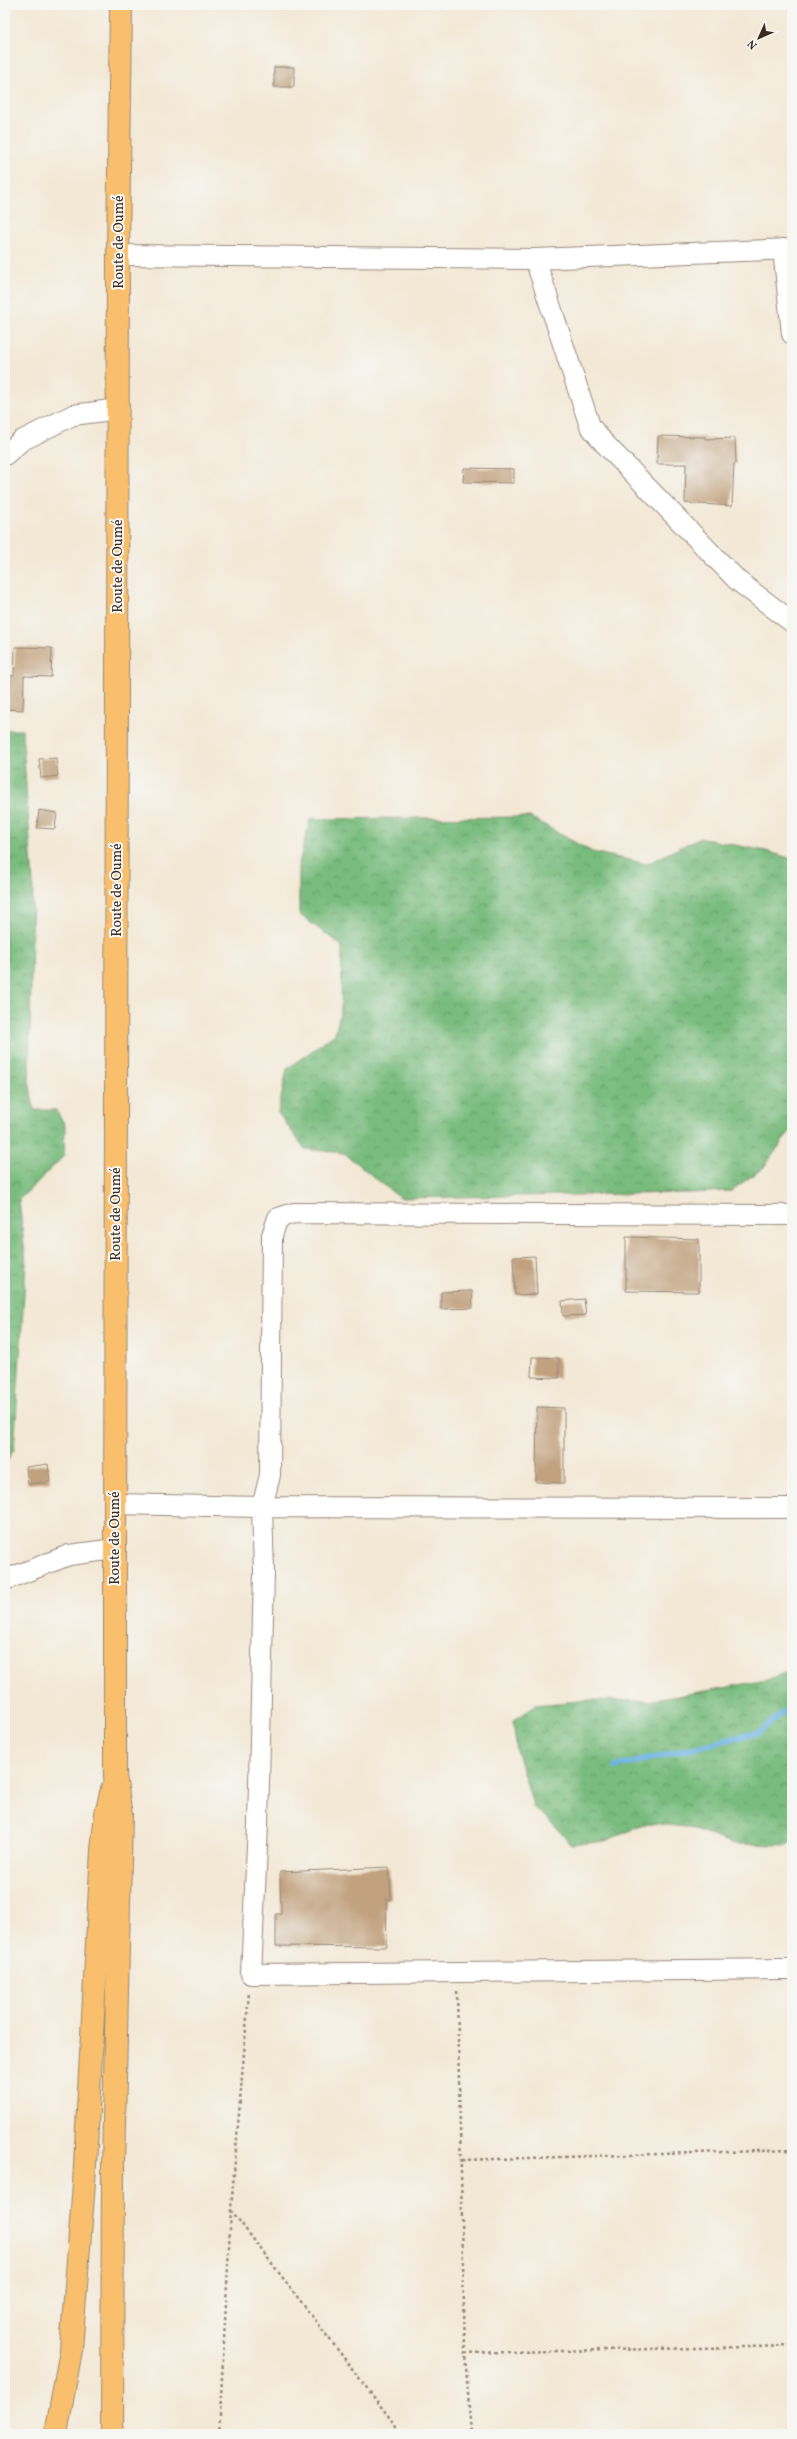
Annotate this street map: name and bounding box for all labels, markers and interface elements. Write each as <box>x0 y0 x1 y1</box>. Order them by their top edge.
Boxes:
north arrow <box>739 18 779 58</box>
text: N <box>745 36 761 52</box>
street label: Route de Oumé <box>110 195 129 289</box>
street label: Route de Oumé <box>109 519 128 613</box>
street label: Route de Oumé <box>108 843 127 937</box>
street label: Route de Oumé <box>107 1167 126 1261</box>
street label: Route de Oumé <box>106 1491 125 1585</box>

